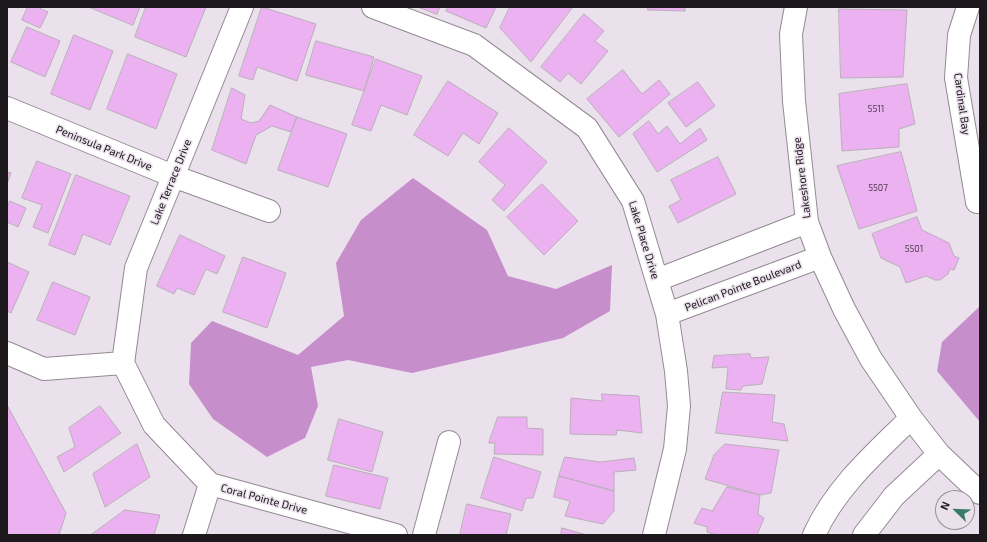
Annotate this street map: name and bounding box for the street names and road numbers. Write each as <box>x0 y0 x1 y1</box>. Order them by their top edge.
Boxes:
street label: Cardinal Bay <box>951 72 973 136</box>
street label: Peninsula Park Drive <box>54 123 154 173</box>
street label: Lake Terrace Drive <box>148 137 194 227</box>
street label: Lakeshore Ridge <box>790 137 814 219</box>
street label: Lake Place Drive <box>626 199 662 281</box>
street label: Pelican Pointe Boulevard <box>683 258 803 314</box>
street label: Coral Pointe Drive <box>219 481 309 517</box>

